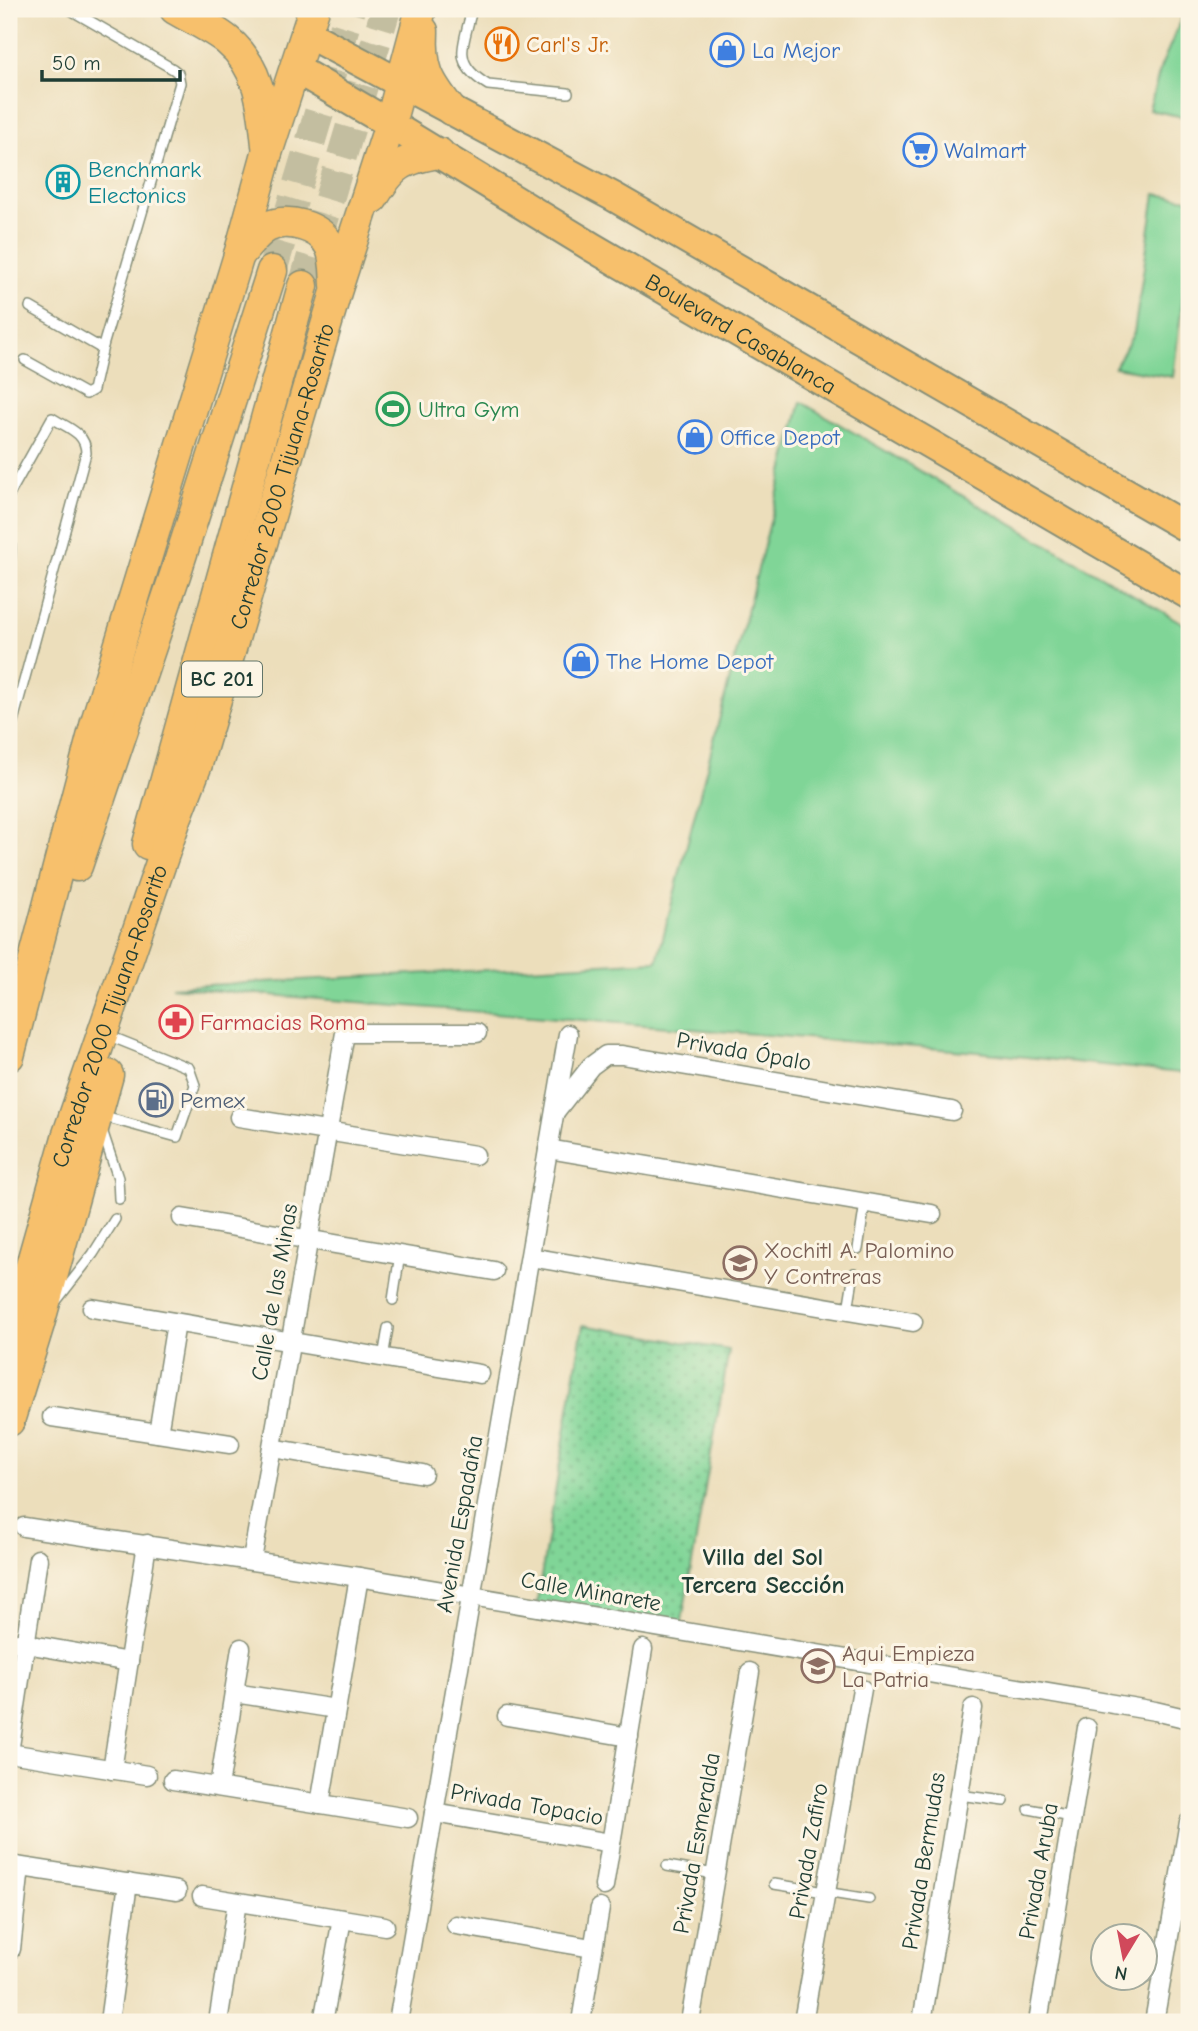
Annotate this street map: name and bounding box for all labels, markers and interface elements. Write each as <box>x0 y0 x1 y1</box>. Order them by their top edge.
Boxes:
restaurant icon: Carl's Jr. <box>483 25 521 63</box>
place label: Carl's Jr. <box>526 31 609 58</box>
shop icon: La Mejor <box>708 31 746 69</box>
place label: La Mejor <box>752 37 841 64</box>
scale bar <box>42 38 180 82</box>
text: 50 m <box>52 51 101 75</box>
supermarket icon: Walmart <box>901 131 939 169</box>
place label: Walmart <box>944 137 1027 164</box>
place label: Benchmark Electonics <box>88 156 201 209</box>
building icon: Benchmark Electonics <box>44 163 82 201</box>
street label: Boulevard Casablanca <box>641 268 841 401</box>
street label: Corredor 2000 Tijuana-Rosarito <box>224 320 340 633</box>
sports icon: Ultra Gym <box>374 390 412 428</box>
place label: Ultra Gym <box>418 396 520 423</box>
shop icon: Office Depot <box>676 418 714 456</box>
place label: Office Depot <box>720 424 841 451</box>
shop icon: The Home Depot <box>562 642 600 680</box>
place label: The Home Depot <box>606 648 775 675</box>
road number: BC 201 <box>182 662 262 696</box>
street label: Corredor 2000 Tijuana-Rosarito <box>46 861 173 1171</box>
pharmacy icon: Farmacias Roma <box>157 1003 195 1041</box>
place label: Farmacias Roma <box>200 1009 366 1036</box>
street label: Privada Ópalo <box>675 1026 813 1077</box>
fuel station icon: Pemex <box>137 1081 175 1119</box>
place label: Pemex <box>180 1087 245 1114</box>
street label: Calle de las Minas <box>246 1201 303 1383</box>
place label: Xochitl A. Palomino Y Contreras <box>764 1237 955 1290</box>
school or university icon: Xochitl A. Palomino Y Contreras <box>721 1244 759 1282</box>
street label: Avenida Espadaña <box>431 1433 488 1615</box>
district label: Villa del Sol Tercera Sección <box>682 1543 844 1599</box>
street label: Calle Minarete <box>519 1566 663 1617</box>
place label: Aqui Empieza La Patria <box>842 1640 975 1693</box>
school or university icon: Aqui Empieza La Patria <box>799 1647 837 1685</box>
street label: Privada Esmeralda <box>667 1750 726 1936</box>
street label: Privada Bermudas <box>896 1770 951 1952</box>
street label: Privada Topacio <box>448 1778 605 1831</box>
street label: Privada Zafiro <box>783 1781 834 1921</box>
street label: Privada Aruba <box>1013 1801 1064 1942</box>
north arrow <box>1090 1923 1160 1993</box>
text: N <box>1113 1961 1129 1985</box>

